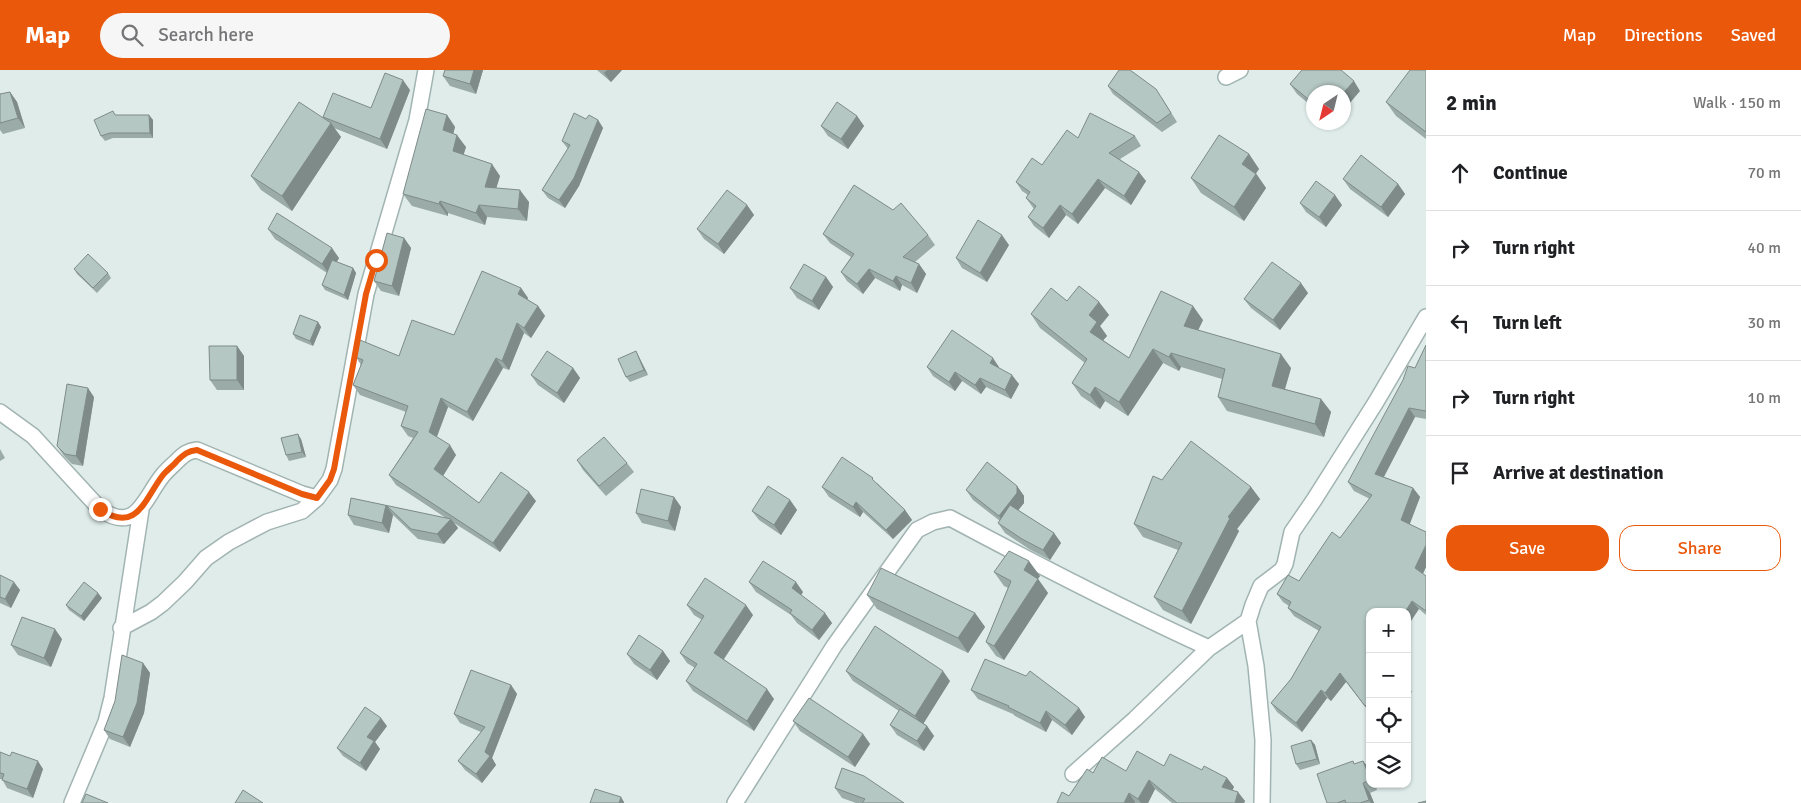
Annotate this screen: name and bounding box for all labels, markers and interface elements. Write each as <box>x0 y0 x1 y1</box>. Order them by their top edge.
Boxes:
search box <box>100 13 450 58</box>
text: Map <box>25 20 70 50</box>
icon: search <box>118 21 146 49</box>
text: Search here <box>158 23 254 47</box>
text: Map <box>1563 24 1596 46</box>
text: Directions <box>1624 24 1703 46</box>
text: Saved <box>1731 24 1776 46</box>
north arrow <box>1306 85 1351 130</box>
text: 2 min <box>1446 90 1497 116</box>
text: Walk · 150 m <box>1693 93 1781 113</box>
icon: ahead <box>1446 159 1474 187</box>
text: Continue <box>1493 161 1568 185</box>
text: 70 m <box>1747 163 1781 183</box>
icon: right <box>1446 234 1474 262</box>
text: Turn right <box>1493 236 1575 260</box>
text: 40 m <box>1747 238 1781 258</box>
route start <box>365 249 388 272</box>
icon: left <box>1446 309 1474 337</box>
text: Turn left <box>1493 311 1562 335</box>
text: 30 m <box>1747 313 1781 333</box>
icon: right <box>1446 384 1474 412</box>
text: Turn right <box>1493 386 1575 410</box>
text: 10 m <box>1747 388 1781 408</box>
icon: arrive <box>1446 459 1474 487</box>
text: Arrive at destination <box>1493 461 1664 485</box>
route end <box>89 498 112 521</box>
button: Save <box>1446 525 1609 571</box>
button: Share <box>1619 525 1781 571</box>
map controls <box>1366 608 1411 788</box>
button: + <box>1366 608 1411 653</box>
button: − <box>1366 653 1411 698</box>
button: locate <box>1366 698 1411 743</box>
button: layers <box>1366 743 1411 788</box>

